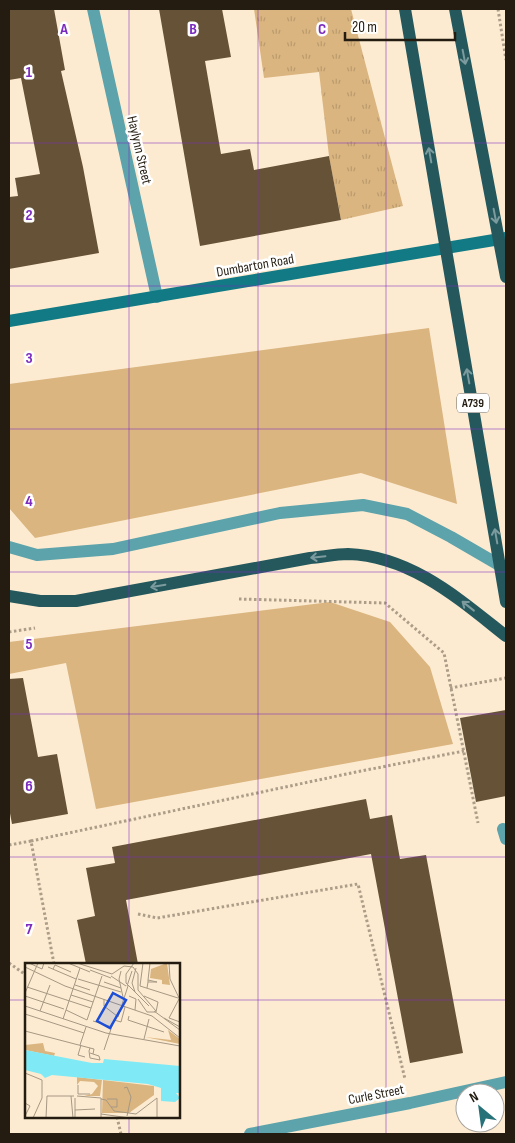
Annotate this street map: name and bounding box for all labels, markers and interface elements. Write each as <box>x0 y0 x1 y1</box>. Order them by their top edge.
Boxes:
scale bar <box>345 10 455 42</box>
text: 20 m <box>352 18 377 37</box>
text: A <box>59 20 68 39</box>
text: B <box>189 20 197 39</box>
text: C <box>318 20 326 39</box>
one-way arrow <box>460 48 470 64</box>
text: 1 <box>26 63 33 82</box>
street label: Haylynn Street <box>123 114 156 186</box>
one-way arrow <box>425 148 435 164</box>
text: 2 <box>25 206 33 225</box>
one-way arrow <box>490 208 500 224</box>
street label: Dumbarton Road <box>215 250 295 281</box>
text: 3 <box>25 349 33 368</box>
one-way arrow <box>463 369 473 385</box>
road number: A739 <box>457 393 489 412</box>
text: 4 <box>25 492 33 511</box>
one-way arrow <box>490 529 500 545</box>
one-way arrow <box>311 552 327 562</box>
one-way arrow <box>151 581 167 591</box>
one-way arrow <box>462 600 475 611</box>
text: 5 <box>25 635 33 654</box>
text: 6 <box>25 777 33 796</box>
text: 7 <box>26 920 33 939</box>
inset map <box>25 963 180 1118</box>
street label: Curle Street <box>347 1081 406 1108</box>
north arrow <box>455 1083 505 1133</box>
text: N <box>467 1088 481 1106</box>

